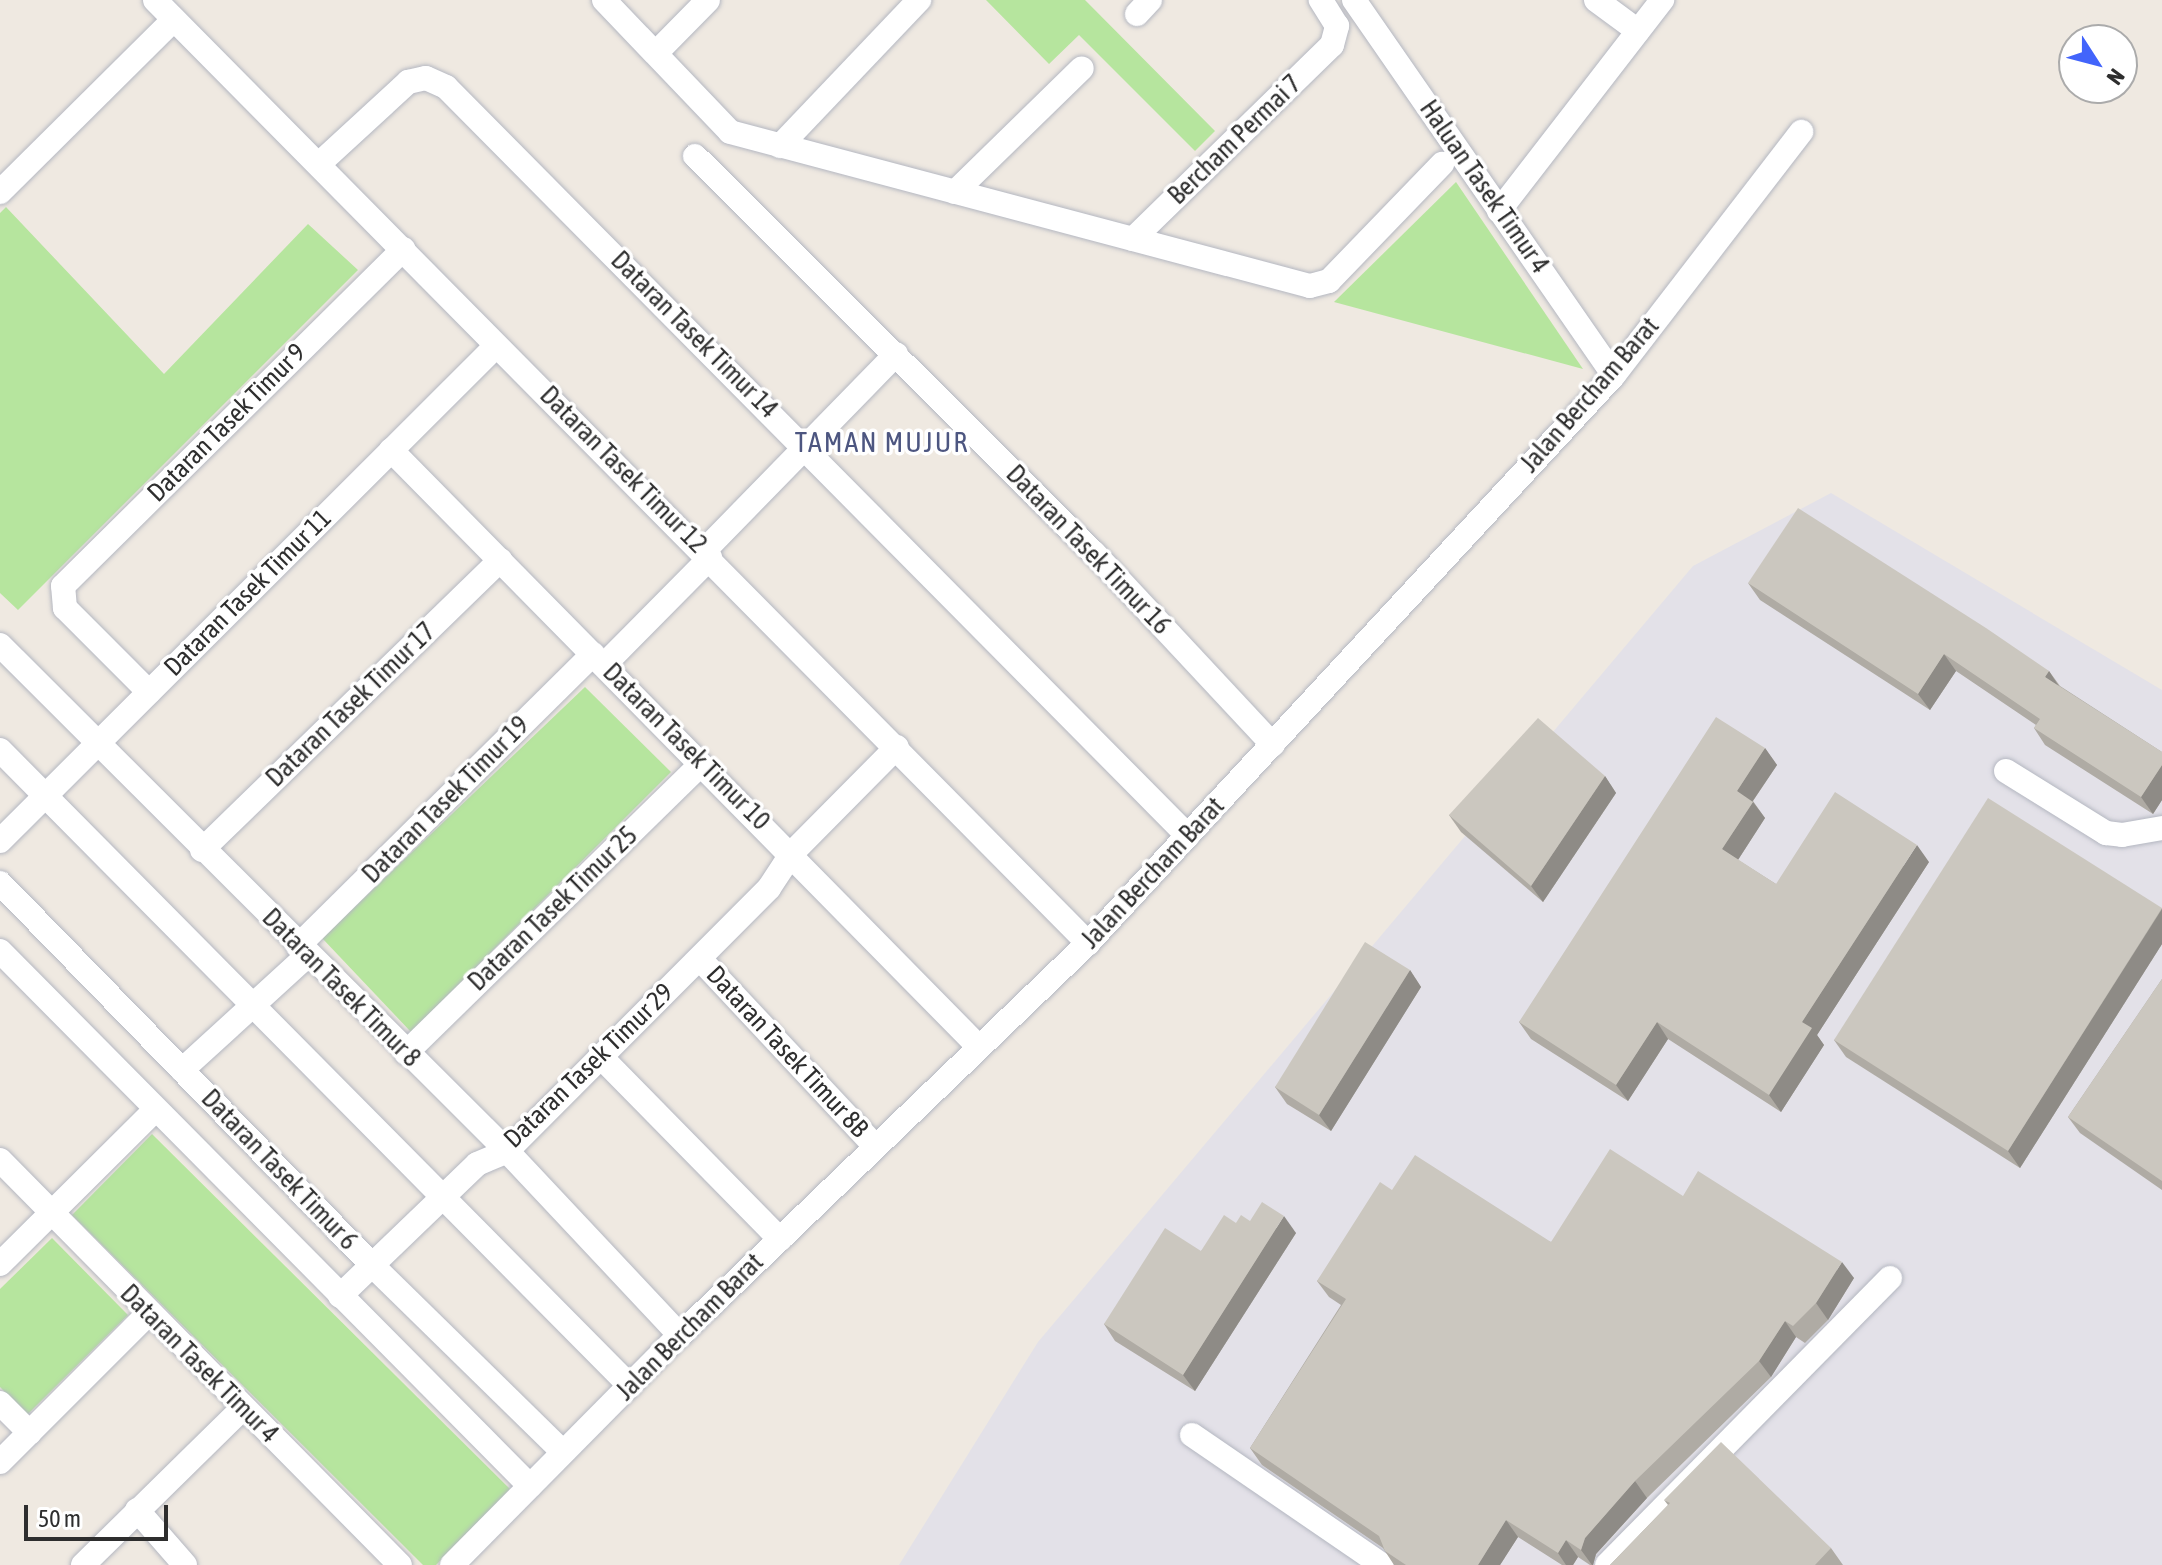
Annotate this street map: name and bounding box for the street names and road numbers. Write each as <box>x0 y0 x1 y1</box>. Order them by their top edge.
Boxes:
street label: Bercham Permai 7 <box>1162 69 1308 211</box>
street label: Haluan Tasek Timur 4 <box>1413 94 1555 280</box>
street label: Dataran Tasek Timur 14 <box>604 245 784 425</box>
street label: Jalan Bercham Barat <box>1514 311 1666 479</box>
street label: Dataran Tasek Timur 9 <box>141 337 313 509</box>
street label: Dataran Tasek Timur 12 <box>533 380 713 560</box>
street label: Dataran Tasek Timur 16 <box>999 459 1177 641</box>
street label: Dataran Tasek Timur 11 <box>158 503 338 683</box>
street label: Dataran Tasek Timur 17 <box>260 616 442 794</box>
street label: Dataran Tasek Timur 10 <box>596 657 776 837</box>
street label: Dataran Tasek Timur 19 <box>356 710 536 890</box>
street label: Jalan Bercham Barat <box>1075 791 1231 955</box>
street label: Dataran Tasek Timur 25 <box>462 820 644 998</box>
street label: Dataran Tasek Timur 8 <box>255 902 427 1074</box>
street label: Dataran Tasek Timur 8B <box>699 960 875 1144</box>
street label: Dataran Tasek Timur 29 <box>498 977 680 1155</box>
street label: Dataran Tasek Timur 6 <box>195 1083 363 1257</box>
street label: Jalan Bercham Barat <box>610 1247 770 1407</box>
street label: Dataran Tasek Timur 4 <box>113 1278 285 1450</box>

